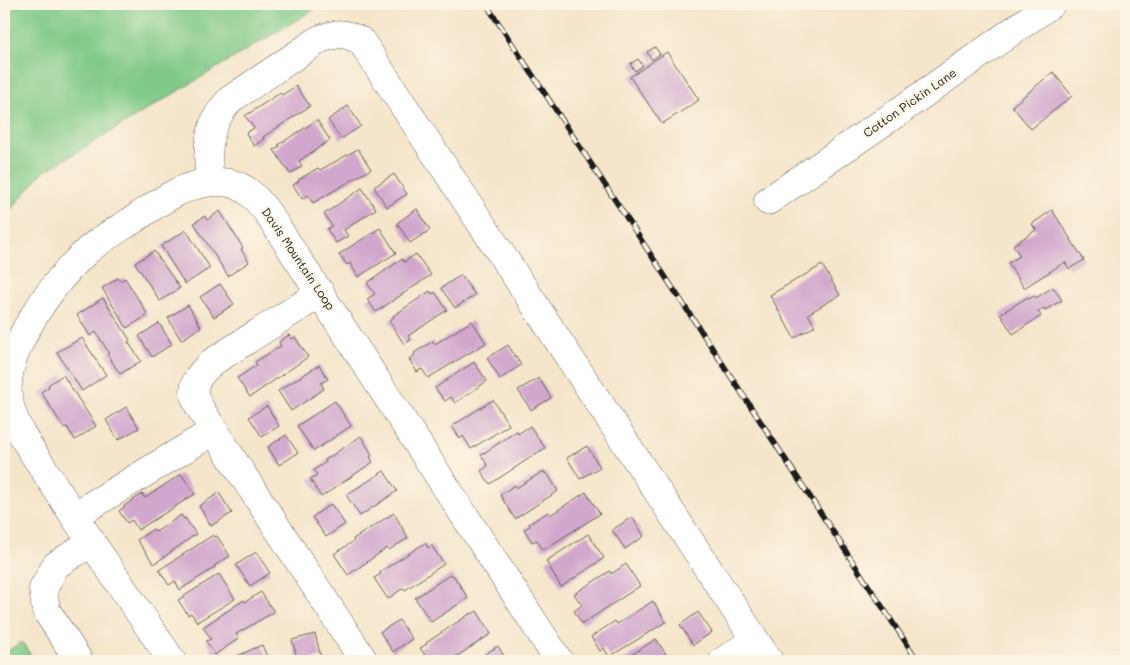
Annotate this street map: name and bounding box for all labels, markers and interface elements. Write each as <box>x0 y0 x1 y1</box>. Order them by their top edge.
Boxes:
street label: Cotton Pickin Lane <box>860 64 959 140</box>
street label: Davis Mountain Loop <box>259 204 339 313</box>

